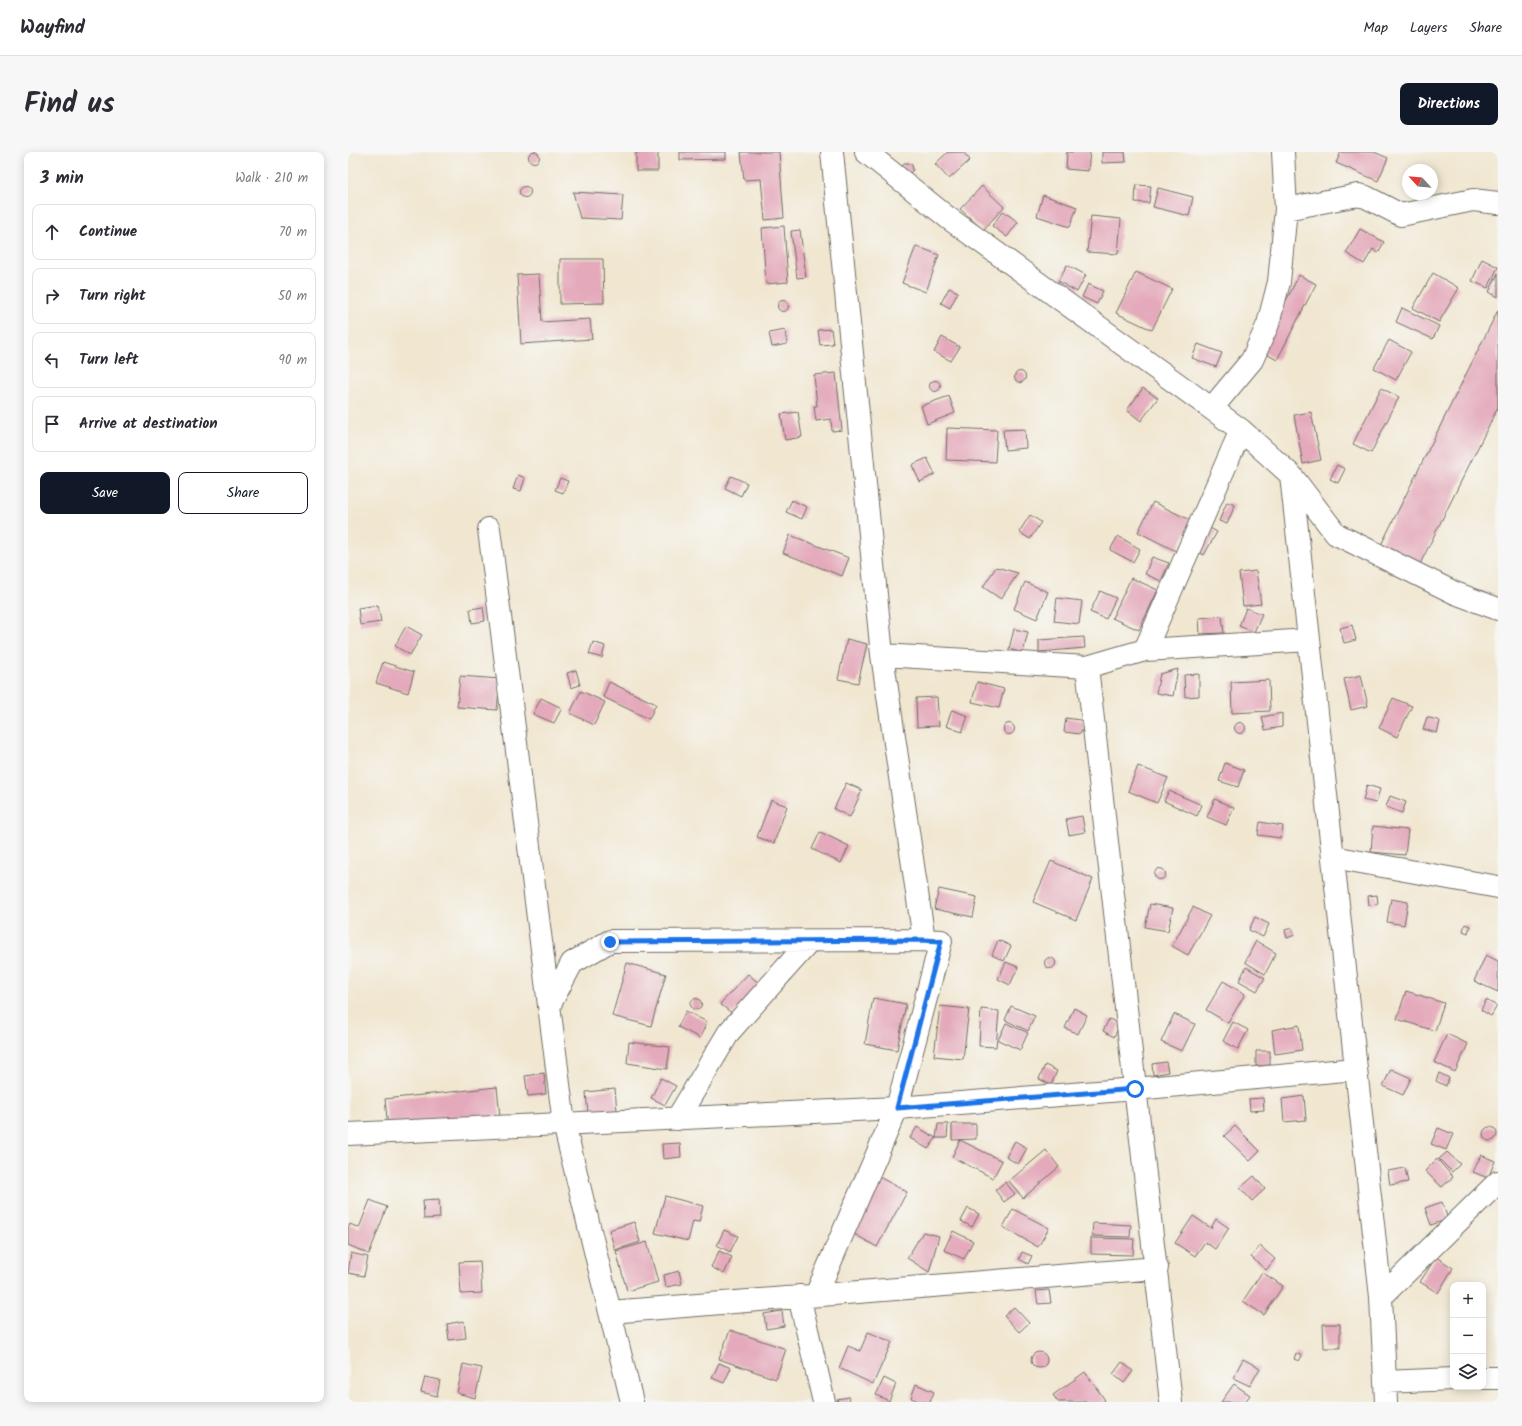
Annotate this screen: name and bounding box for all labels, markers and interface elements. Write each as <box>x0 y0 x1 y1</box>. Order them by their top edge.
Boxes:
text: Wayfind <box>20 13 85 43</box>
text: Map <box>1364 17 1388 39</box>
text: Layers <box>1410 17 1448 39</box>
text: Share <box>1470 17 1502 39</box>
text: Find us <box>24 82 115 127</box>
button: Directions <box>1400 83 1498 125</box>
north arrow <box>1402 164 1438 200</box>
text: 3 min <box>40 165 84 192</box>
text: Walk · 210 m <box>235 168 308 189</box>
text: Continue <box>79 220 137 244</box>
icon: ahead <box>41 221 63 243</box>
text: 70 m <box>279 222 307 243</box>
text: Turn right <box>79 284 146 308</box>
icon: right <box>41 285 63 307</box>
text: 50 m <box>278 286 307 307</box>
text: Turn left <box>79 348 139 372</box>
icon: left <box>41 349 63 371</box>
text: 90 m <box>279 350 307 371</box>
text: Arrive at destination <box>79 412 218 436</box>
icon: arrive <box>41 413 63 435</box>
button: Save <box>40 472 170 514</box>
button: Share <box>178 472 308 514</box>
route end <box>601 933 619 951</box>
route start <box>1126 1080 1144 1098</box>
map controls <box>1450 1282 1486 1390</box>
button: + <box>1450 1282 1486 1318</box>
button: − <box>1450 1318 1486 1354</box>
button: layers <box>1450 1354 1486 1390</box>

